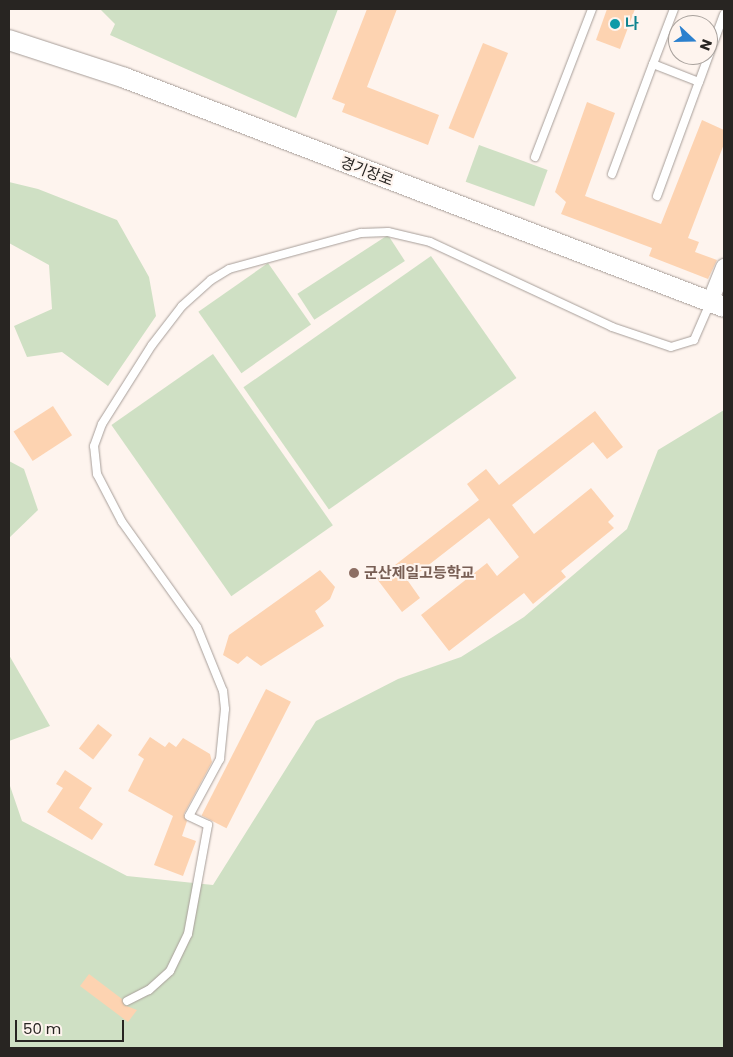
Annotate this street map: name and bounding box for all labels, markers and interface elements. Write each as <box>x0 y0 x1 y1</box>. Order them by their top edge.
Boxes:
place label: 나 <box>625 15 639 33</box>
north arrow <box>668 15 718 65</box>
marker: 나 <box>609 18 621 30</box>
text: N <box>695 37 717 54</box>
street label: 경기장로 <box>338 153 396 189</box>
place label: 군산제일고등학교 <box>364 564 474 582</box>
marker: 군산제일고등학교 <box>348 567 360 579</box>
scale bar <box>18 1010 126 1042</box>
text: 50 m <box>23 1018 61 1039</box>

